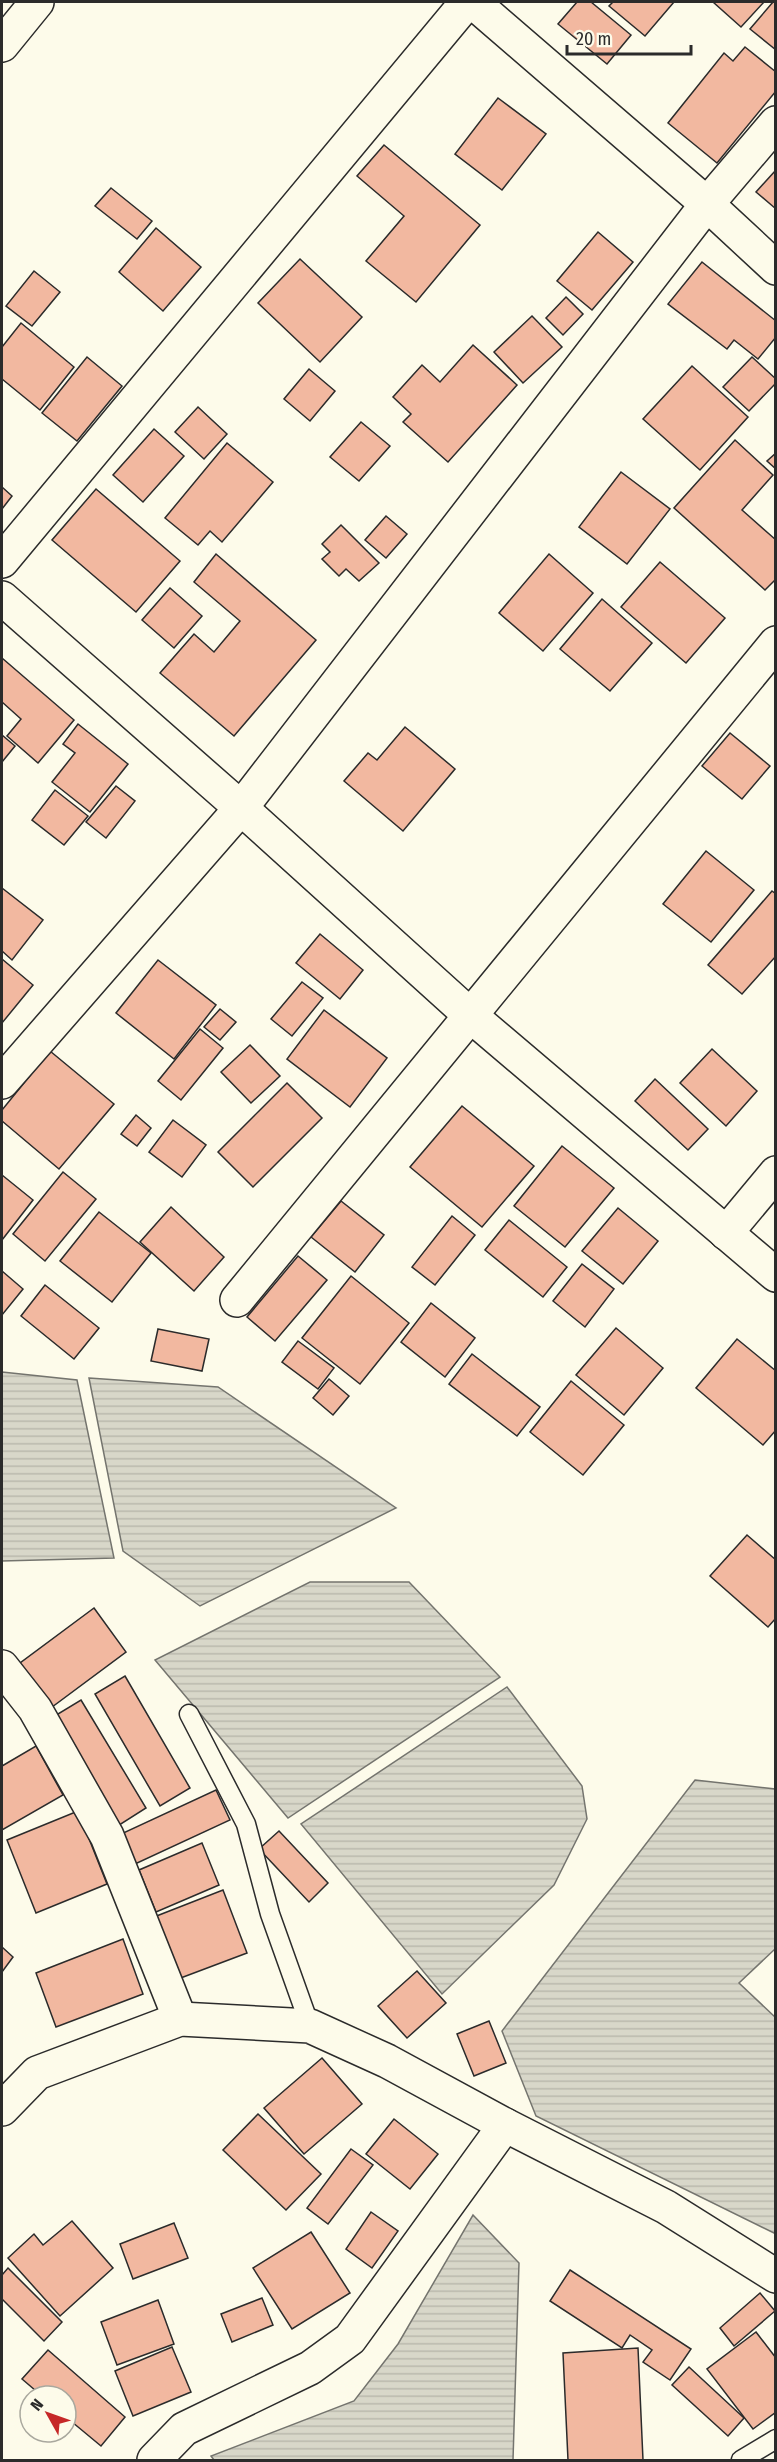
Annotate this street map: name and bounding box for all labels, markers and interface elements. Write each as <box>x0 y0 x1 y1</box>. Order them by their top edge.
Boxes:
scale bar <box>567 18 692 56</box>
text: 20 m <box>576 28 611 50</box>
north arrow <box>18 2384 78 2444</box>
text: N <box>27 2395 47 2414</box>

